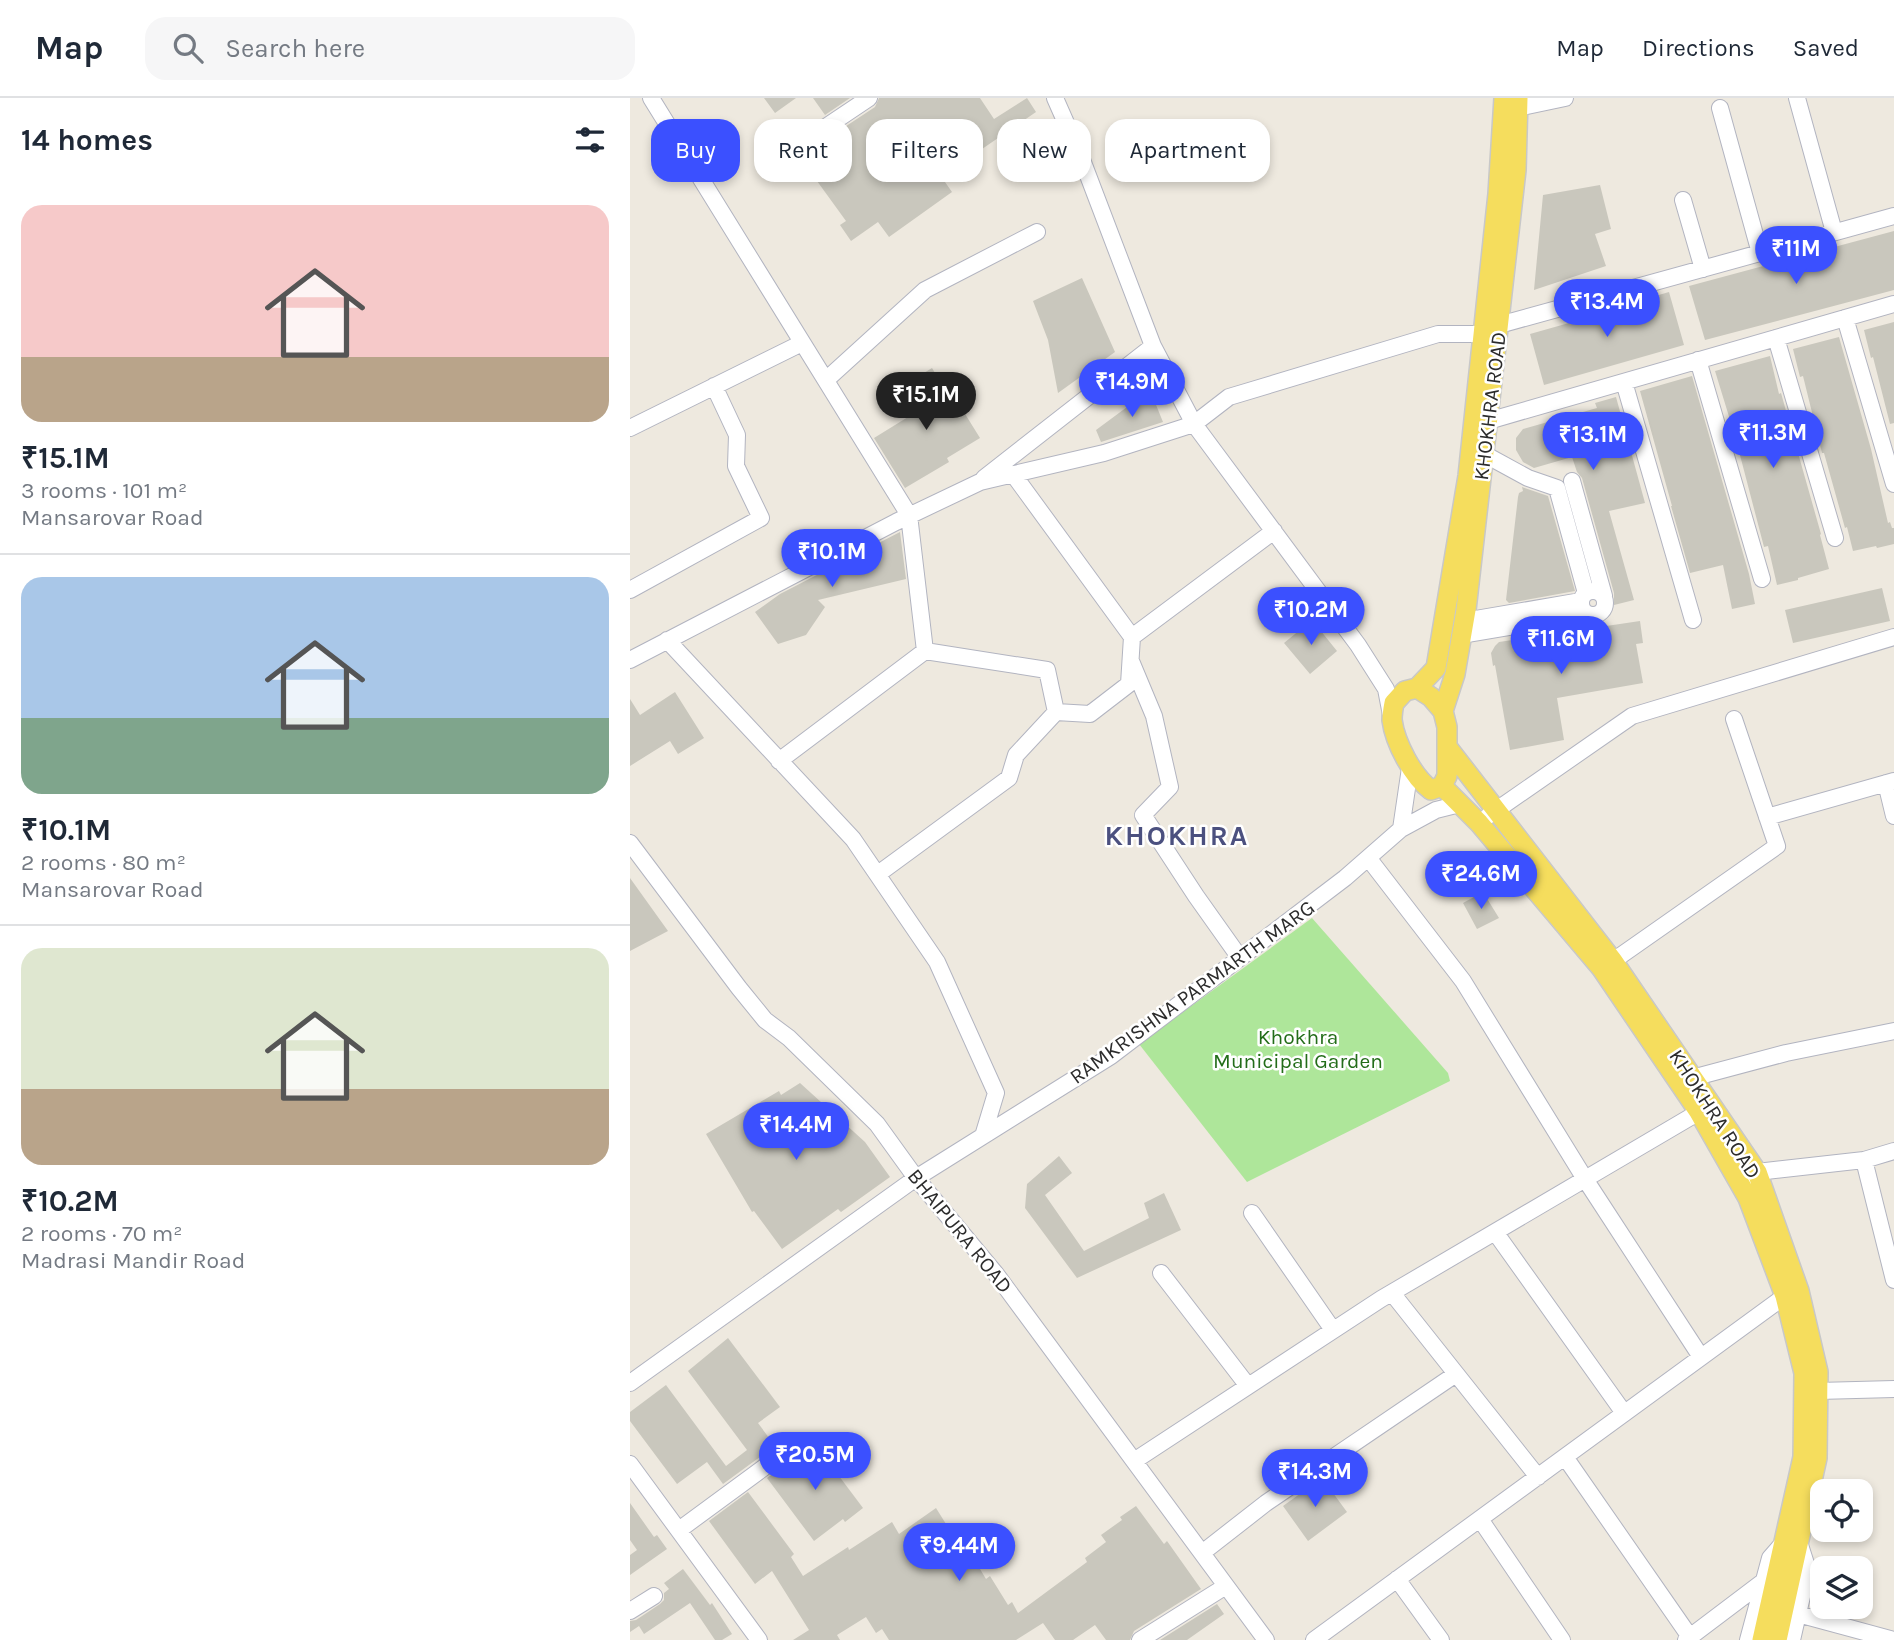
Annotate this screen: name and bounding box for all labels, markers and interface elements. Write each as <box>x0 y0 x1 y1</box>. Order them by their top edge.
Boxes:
search box <box>145 17 635 80</box>
text: Map <box>35 29 103 67</box>
icon: search <box>169 29 207 67</box>
text: Search here <box>225 33 365 64</box>
text: Map <box>1556 34 1604 62</box>
text: Directions <box>1642 34 1755 62</box>
text: Saved <box>1793 34 1859 62</box>
chip: Buy <box>651 119 740 182</box>
chip: Rent <box>754 119 852 182</box>
chip: Filters <box>866 119 983 182</box>
chip: New <box>997 119 1091 182</box>
chip: Apartment <box>1105 119 1270 182</box>
icon: filters <box>571 121 609 159</box>
text: 14 homes <box>21 122 153 158</box>
pin: ₹11M <box>1755 226 1837 286</box>
text: ₹11M <box>1771 235 1821 262</box>
icon: home <box>252 250 378 376</box>
pin: ₹13.4M <box>1550 280 1664 339</box>
text: ₹13.4M <box>1570 288 1644 315</box>
street label: KHOKHRA ROAD <box>1469 330 1511 482</box>
pin: ₹14.9M <box>1075 360 1189 419</box>
text: ₹14.9M <box>1095 368 1169 395</box>
pin: ₹15.1M <box>869 372 983 432</box>
text: ₹15.1M <box>892 381 960 408</box>
pin: ₹11.3M <box>1716 410 1830 470</box>
pin: ₹13.1M <box>1536 412 1650 472</box>
text: ₹11.3M <box>1739 419 1807 446</box>
text: ₹13.1M <box>1559 421 1627 448</box>
text: ₹15.1M <box>21 440 110 476</box>
text: 3 rooms · 101 m² <box>21 477 187 504</box>
text: Mansarovar Road <box>21 504 204 531</box>
pin: ₹10.1M <box>775 530 889 589</box>
text: ₹10.1M <box>797 538 867 565</box>
pin: ₹10.2M <box>1254 588 1368 647</box>
text: ₹10.2M <box>1274 596 1348 623</box>
pin: ₹11.6M <box>1504 616 1618 676</box>
icon: home <box>252 622 378 748</box>
text: ₹11.6M <box>1527 625 1595 652</box>
text: ₹10.1M <box>21 812 111 848</box>
district label: KHOKHRA <box>1105 819 1249 852</box>
text: 2 rooms · 80 m² <box>21 849 186 876</box>
pin: ₹24.6M <box>1424 852 1538 911</box>
text: ₹24.6M <box>1441 860 1521 887</box>
text: Mansarovar Road <box>21 876 204 903</box>
street label: RAMKRISHNA PARMARTH MARG <box>1065 895 1319 1089</box>
icon: home <box>252 993 378 1119</box>
park label: Khokhra Municipal Garden <box>1213 1025 1383 1073</box>
street label: KHOKHRA ROAD <box>1664 1045 1766 1183</box>
pin: ₹14.4M <box>739 1102 853 1162</box>
text: ₹14.4M <box>759 1111 833 1138</box>
street label: BHAIPURA ROAD <box>903 1164 1017 1298</box>
text: ₹10.2M <box>21 1183 119 1219</box>
text: 2 rooms · 70 m² <box>21 1220 183 1247</box>
text: Madrasi Mandir Road <box>21 1247 245 1274</box>
pin: ₹20.5M <box>758 1432 872 1492</box>
text: ₹20.5M <box>775 1441 855 1468</box>
pin: ₹14.3M <box>1258 1450 1372 1509</box>
text: ₹14.3M <box>1278 1458 1352 1485</box>
map controls <box>1810 1479 1873 1619</box>
button: locate <box>1810 1479 1873 1542</box>
pin: ₹9.44M <box>902 1524 1016 1583</box>
text: ₹9.44M <box>919 1532 999 1559</box>
button: layers <box>1810 1556 1873 1619</box>

